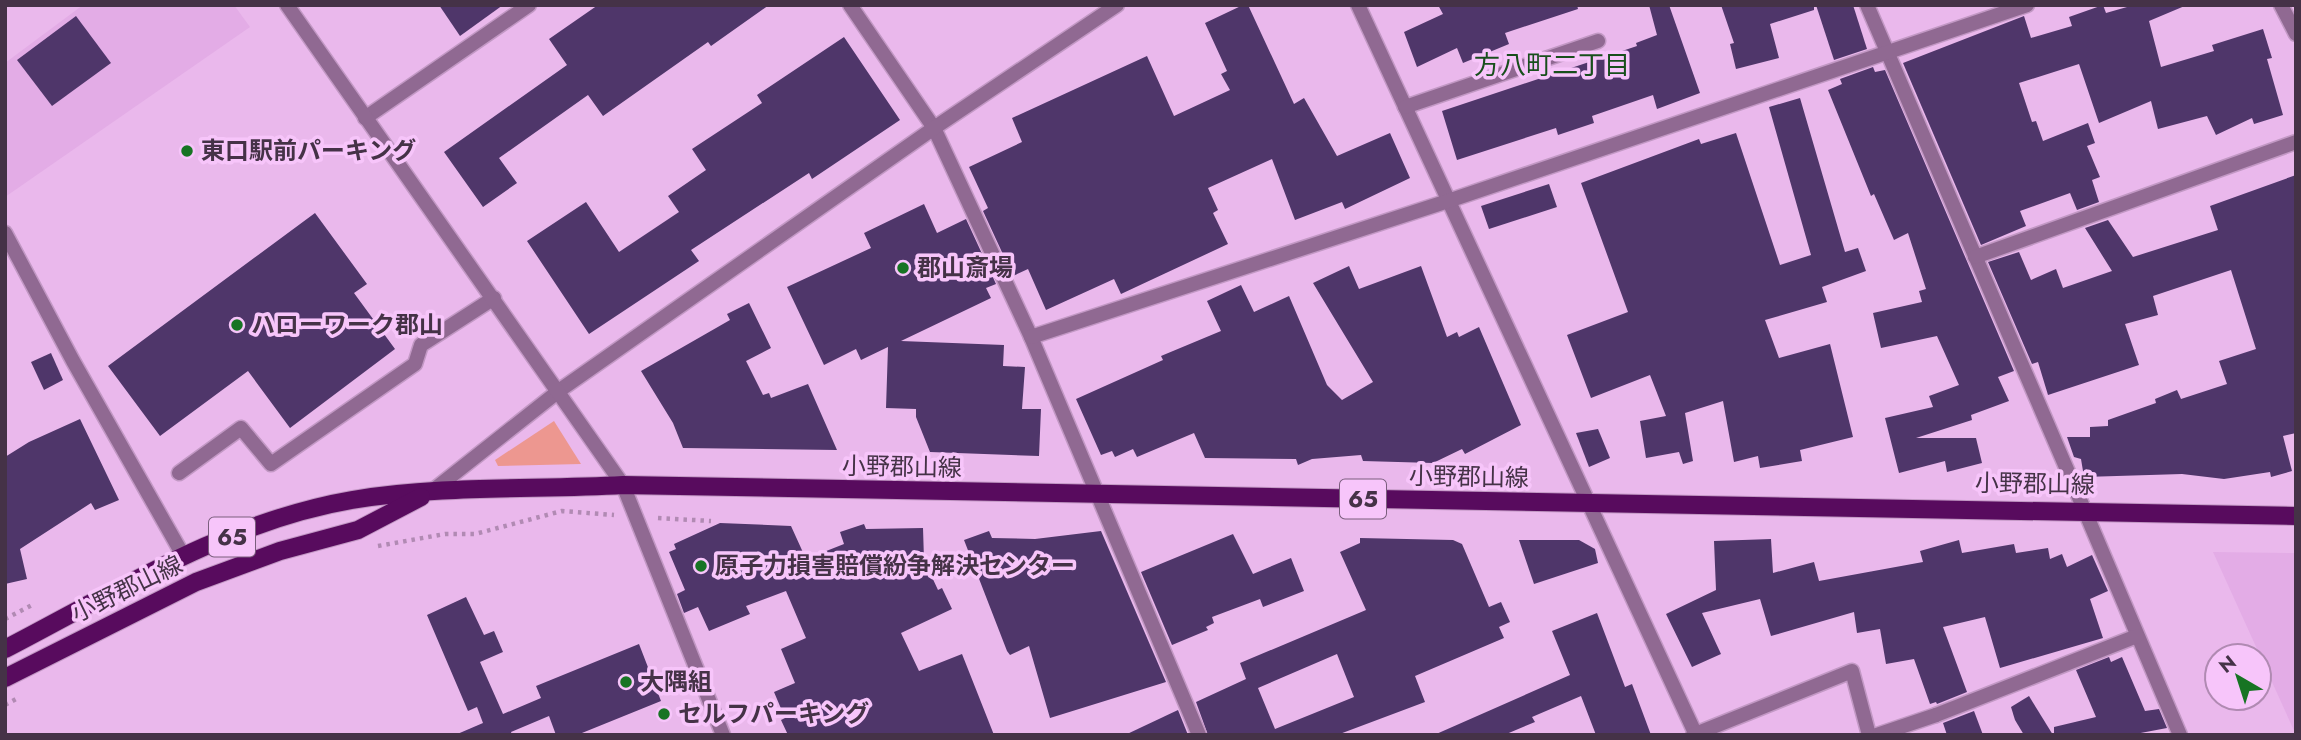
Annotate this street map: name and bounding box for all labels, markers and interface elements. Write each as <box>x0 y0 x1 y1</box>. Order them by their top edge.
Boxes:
district label: 方八町二丁目 <box>1474 46 1630 84</box>
place label: 東口駅前パーキング <box>201 133 416 168</box>
marker: 東口駅前パーキング <box>179 143 195 159</box>
place label: 郡山斎場 <box>917 250 1013 285</box>
marker: 郡山斎場 <box>895 260 911 276</box>
place label: ハローワーク郡山 <box>251 307 443 342</box>
marker: ハローワーク郡山 <box>229 317 245 333</box>
street label: 小野郡山線 <box>842 448 962 485</box>
street label: 小野郡山線 <box>1409 458 1529 495</box>
street label: 小野郡山線 <box>1975 465 2095 502</box>
road number: 65 <box>1340 480 1386 519</box>
road number: 65 <box>209 517 255 556</box>
street label: 小野郡山線 <box>65 547 188 631</box>
place label: 原子力損害賠償紛争解決センター <box>715 548 1075 583</box>
marker: 原子力損害賠償紛争解決センター <box>693 558 709 574</box>
north arrow <box>2203 642 2273 712</box>
text: N <box>2213 649 2242 679</box>
place label: 大隅組 <box>640 664 712 699</box>
marker: 大隅組 <box>618 674 634 690</box>
place label: セルフパーキング <box>678 696 869 731</box>
marker: セルフパーキング <box>656 706 672 722</box>

